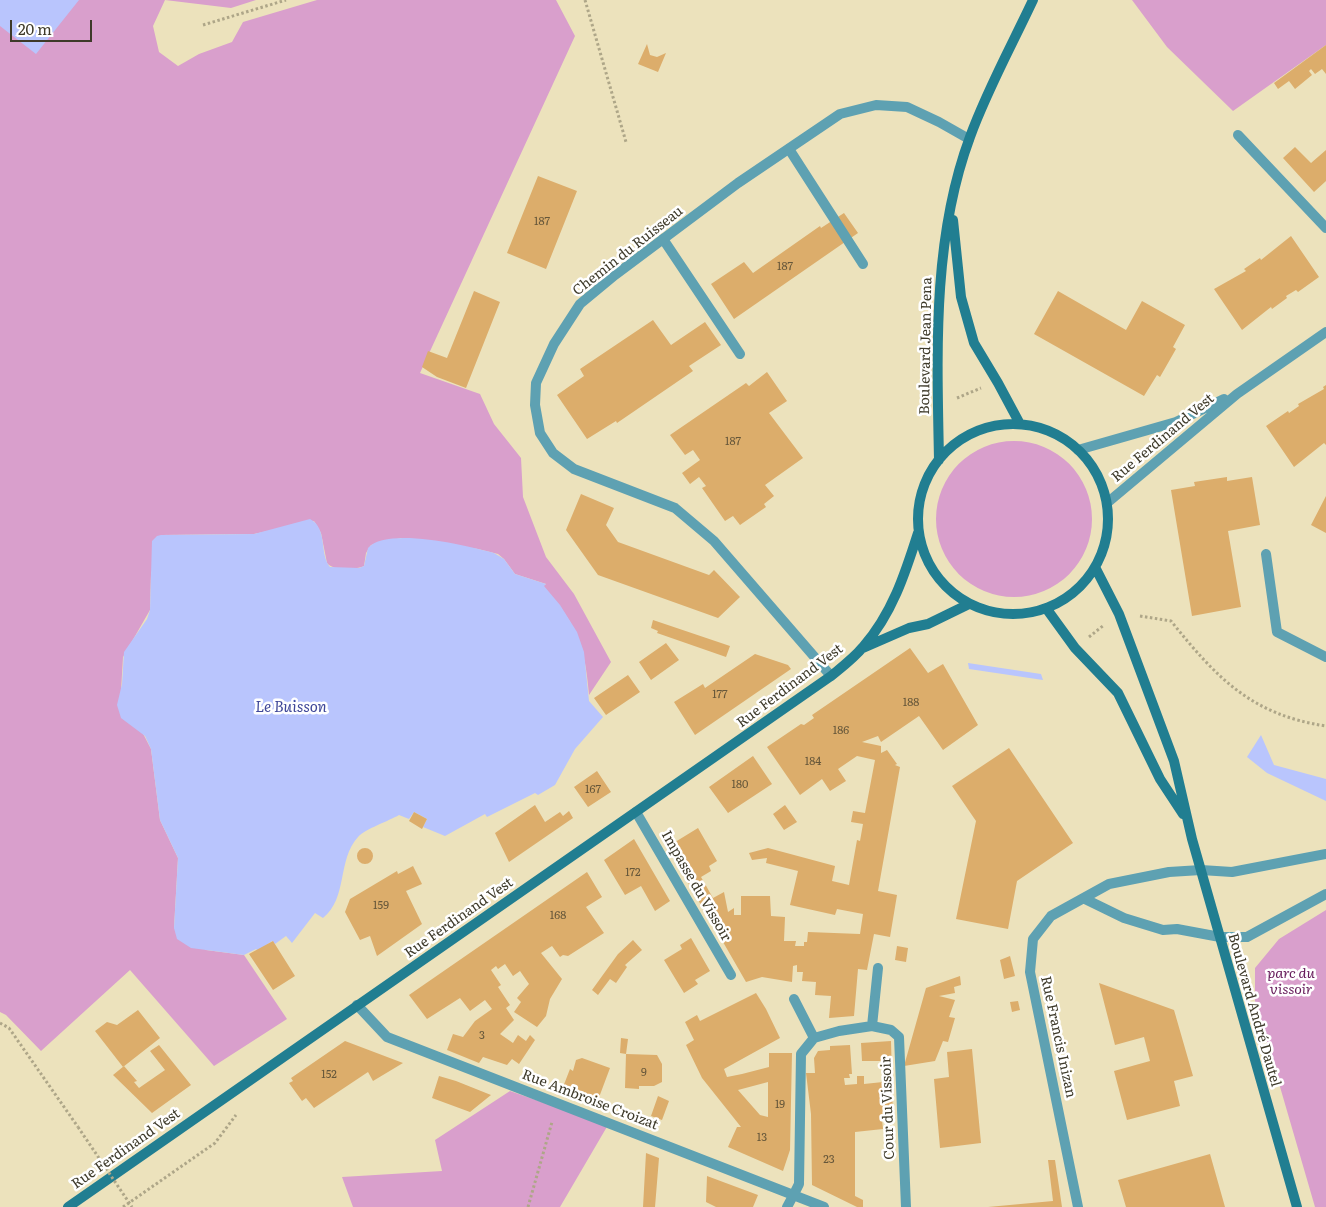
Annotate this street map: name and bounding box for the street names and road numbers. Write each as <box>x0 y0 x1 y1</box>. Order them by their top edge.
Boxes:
street label: Chemin du Ruisseau <box>569 203 687 299</box>
street label: Boulevard Jean Pena <box>916 277 936 415</box>
street label: Rue Ferdinand Vest <box>1108 390 1218 486</box>
street label: Rue Ferdinand Vest <box>734 641 846 731</box>
street label: Impasse du Vissoir <box>657 828 735 944</box>
street label: Rue Ferdinand Vest <box>402 874 516 962</box>
street label: Boulevard André Dautel <box>1224 931 1284 1089</box>
street label: Rue Francis Inizan <box>1037 975 1079 1099</box>
street label: Cour du Vissoir <box>878 1056 898 1160</box>
street label: Rue Ambroise Croizat <box>520 1066 660 1134</box>
street label: Rue Ferdinand Vest <box>69 1105 183 1193</box>

